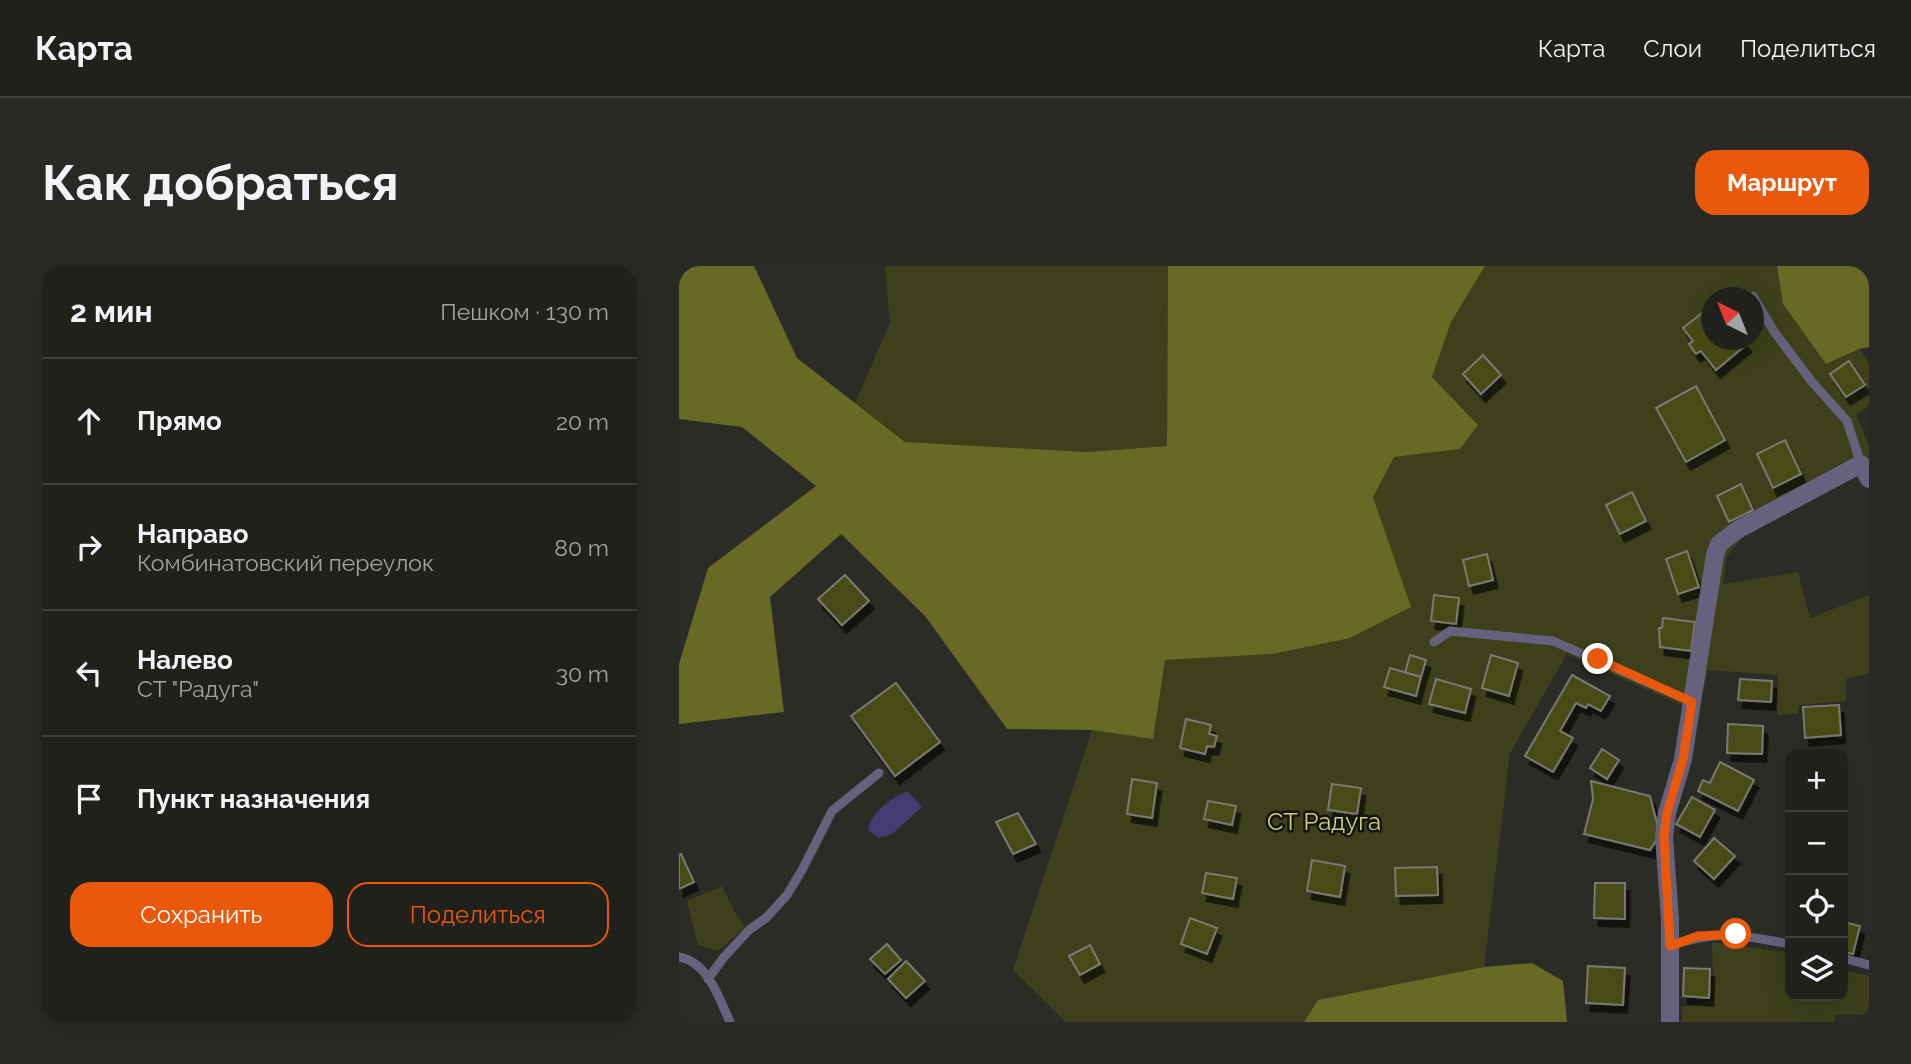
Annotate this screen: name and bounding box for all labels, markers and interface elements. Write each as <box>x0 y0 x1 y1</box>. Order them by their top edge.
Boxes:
text: Карта <box>35 29 133 68</box>
text: Карта <box>1538 34 1605 63</box>
text: Слои <box>1643 34 1702 63</box>
text: Поделиться <box>1740 34 1876 63</box>
button: Маршрут <box>1695 150 1869 215</box>
text: Как добраться <box>42 154 399 211</box>
north arrow <box>1701 287 1764 350</box>
text: 2 мин <box>70 294 153 329</box>
text: Пешком · 130 m <box>440 298 609 325</box>
icon: ahead <box>70 402 108 440</box>
text: Прямо <box>137 406 222 436</box>
text: 20 m <box>556 408 609 435</box>
text: Направо <box>137 519 248 549</box>
icon: right <box>70 528 108 566</box>
text: 80 m <box>554 534 609 561</box>
text: Комбинатовский переулок <box>137 549 434 576</box>
route end <box>1582 643 1613 674</box>
text: Налево <box>137 645 233 675</box>
icon: left <box>70 654 108 692</box>
text: 30 m <box>556 660 609 687</box>
text: СТ "Радуга" <box>137 675 259 702</box>
map controls <box>1785 749 1848 1001</box>
button: + <box>1785 749 1848 812</box>
icon: arrive <box>70 780 108 818</box>
text: Пункт назначения <box>137 784 370 814</box>
park label: СТ Радуга <box>1267 807 1381 836</box>
button: − <box>1785 812 1848 875</box>
button: locate <box>1785 875 1848 938</box>
button: Сохранить <box>70 882 333 947</box>
button: Поделиться <box>347 882 609 947</box>
route start <box>1720 918 1751 949</box>
button: layers <box>1785 938 1848 1001</box>

